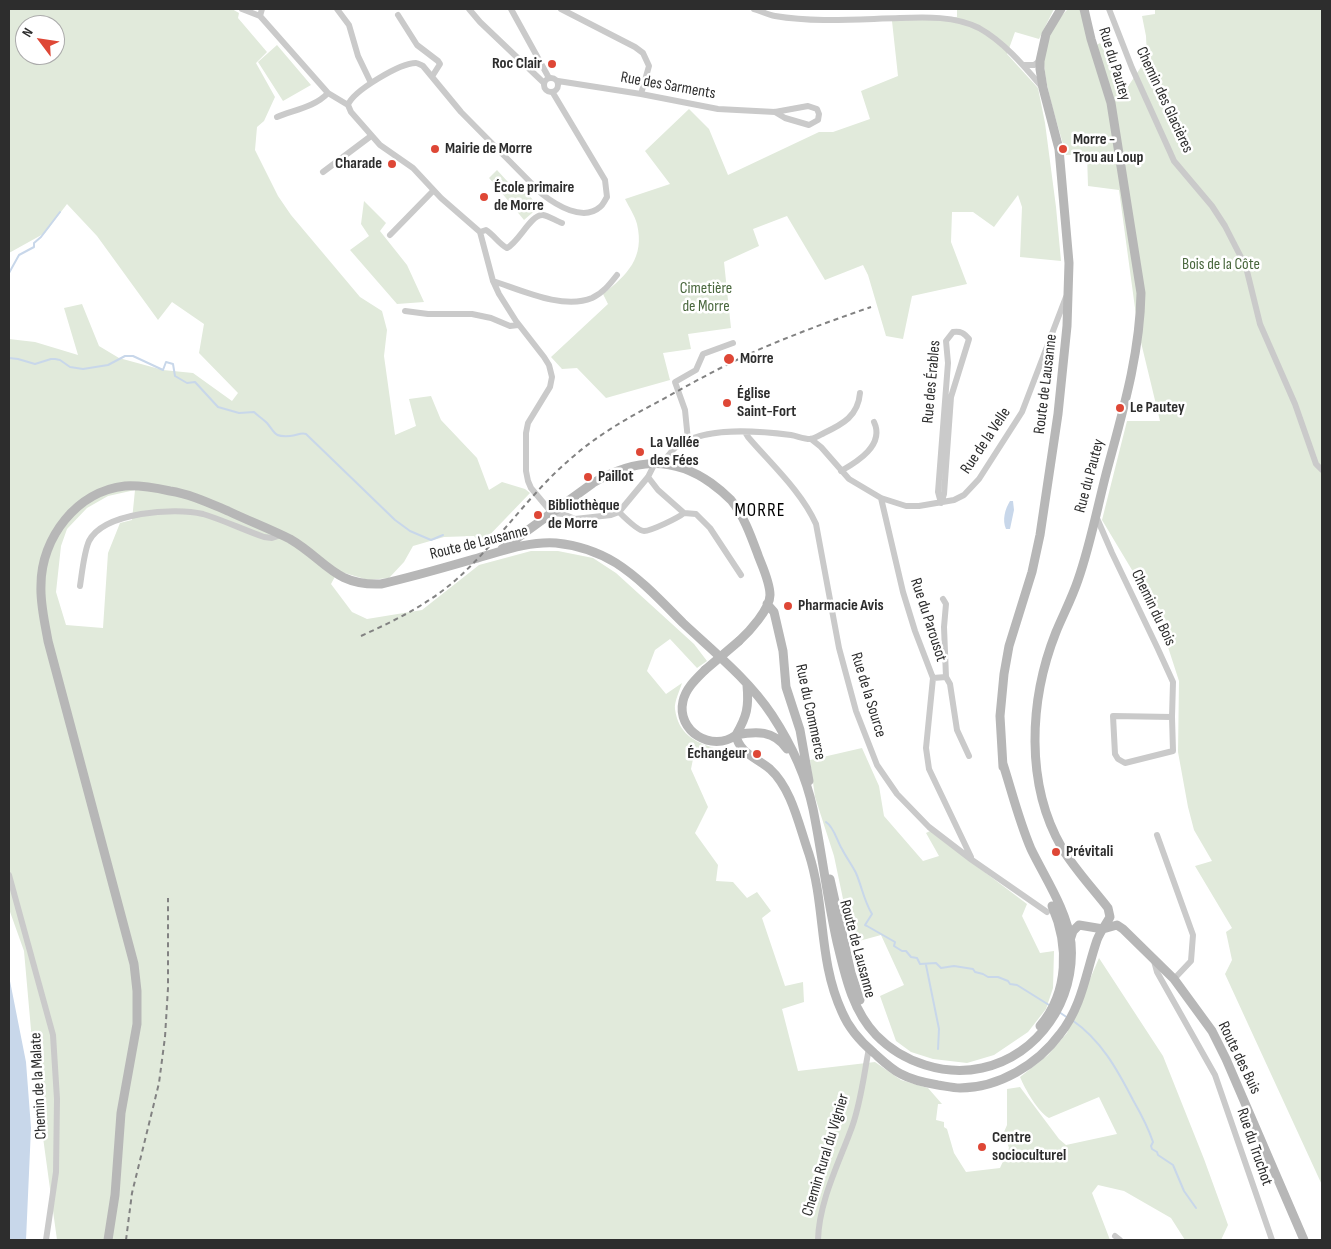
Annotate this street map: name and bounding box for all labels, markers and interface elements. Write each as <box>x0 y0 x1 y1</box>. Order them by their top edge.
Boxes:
north arrow <box>15 15 65 65</box>
text: N <box>18 25 37 40</box>
street label: Rue du Pautey <box>1094 25 1134 103</box>
street label: Chemin des Glacières <box>1131 44 1197 156</box>
place label: Roc Clair <box>492 54 542 74</box>
marker: Roc Clair <box>546 58 558 70</box>
street label: Rue des Sarments <box>619 68 717 104</box>
place label: Morre - Trou au Loup <box>1073 130 1143 168</box>
place label: Mairie de Morre <box>445 139 532 159</box>
marker: Mairie de Morre <box>429 143 441 155</box>
marker: Morre - Trou au Loup <box>1057 143 1069 155</box>
place label: Charade <box>335 154 382 174</box>
marker: Charade <box>386 158 398 170</box>
place label: École primaire de Morre <box>494 178 574 216</box>
marker: École primaire de Morre <box>478 191 490 203</box>
park label: Bois de la Côte <box>1182 255 1260 275</box>
park label: Cimetière de Morre <box>680 279 732 317</box>
street label: Route de Lausanne <box>1030 333 1062 435</box>
street label: Rue des Érables <box>919 340 945 424</box>
place label: Morre <box>740 349 774 369</box>
marker: Morre <box>722 352 736 366</box>
place label: Église Saint-Fort <box>737 384 796 422</box>
marker: Église Saint-Fort <box>721 397 733 409</box>
place label: Le Pautey <box>1130 398 1185 418</box>
marker: Le Pautey <box>1114 402 1126 414</box>
street label: Rue de la Velle <box>957 404 1015 478</box>
place label: La Vallée des Fées <box>650 433 699 471</box>
street label: Rue du Pautey <box>1071 437 1109 515</box>
marker: La Vallée des Fées <box>634 446 646 458</box>
place label: Paillot <box>598 467 634 487</box>
marker: Paillot <box>582 471 594 483</box>
place label: Bibliothèque de Morre <box>548 496 620 534</box>
district label: MORRE <box>734 500 786 522</box>
marker: Bibliothèque de Morre <box>532 509 544 521</box>
street label: Route de Lausanne <box>428 522 530 564</box>
street label: Chemin du Bois <box>1126 567 1180 649</box>
street label: Rue du Parousot <box>905 576 951 664</box>
place label: Pharmacie Avis <box>798 596 884 616</box>
marker: Pharmacie Avis <box>782 600 794 612</box>
street label: Rue de la Source <box>846 650 890 740</box>
street label: Rue du Commerce <box>790 662 830 762</box>
place label: Échangeur <box>687 744 747 764</box>
marker: Échangeur <box>751 748 763 760</box>
place label: Prévitali <box>1066 842 1113 862</box>
marker: Prévitali <box>1050 846 1062 858</box>
street label: Route de Lausanne <box>835 898 879 1000</box>
street label: Route des Buis <box>1213 1019 1265 1097</box>
street label: Chemin de la Malate <box>27 1032 51 1140</box>
street label: Chemin Rural du Vignier <box>798 1091 854 1219</box>
street label: Rue du Truchot <box>1232 1106 1276 1188</box>
place label: Centre socioculturel <box>992 1128 1066 1166</box>
marker: Centre socioculturel <box>976 1141 988 1153</box>

